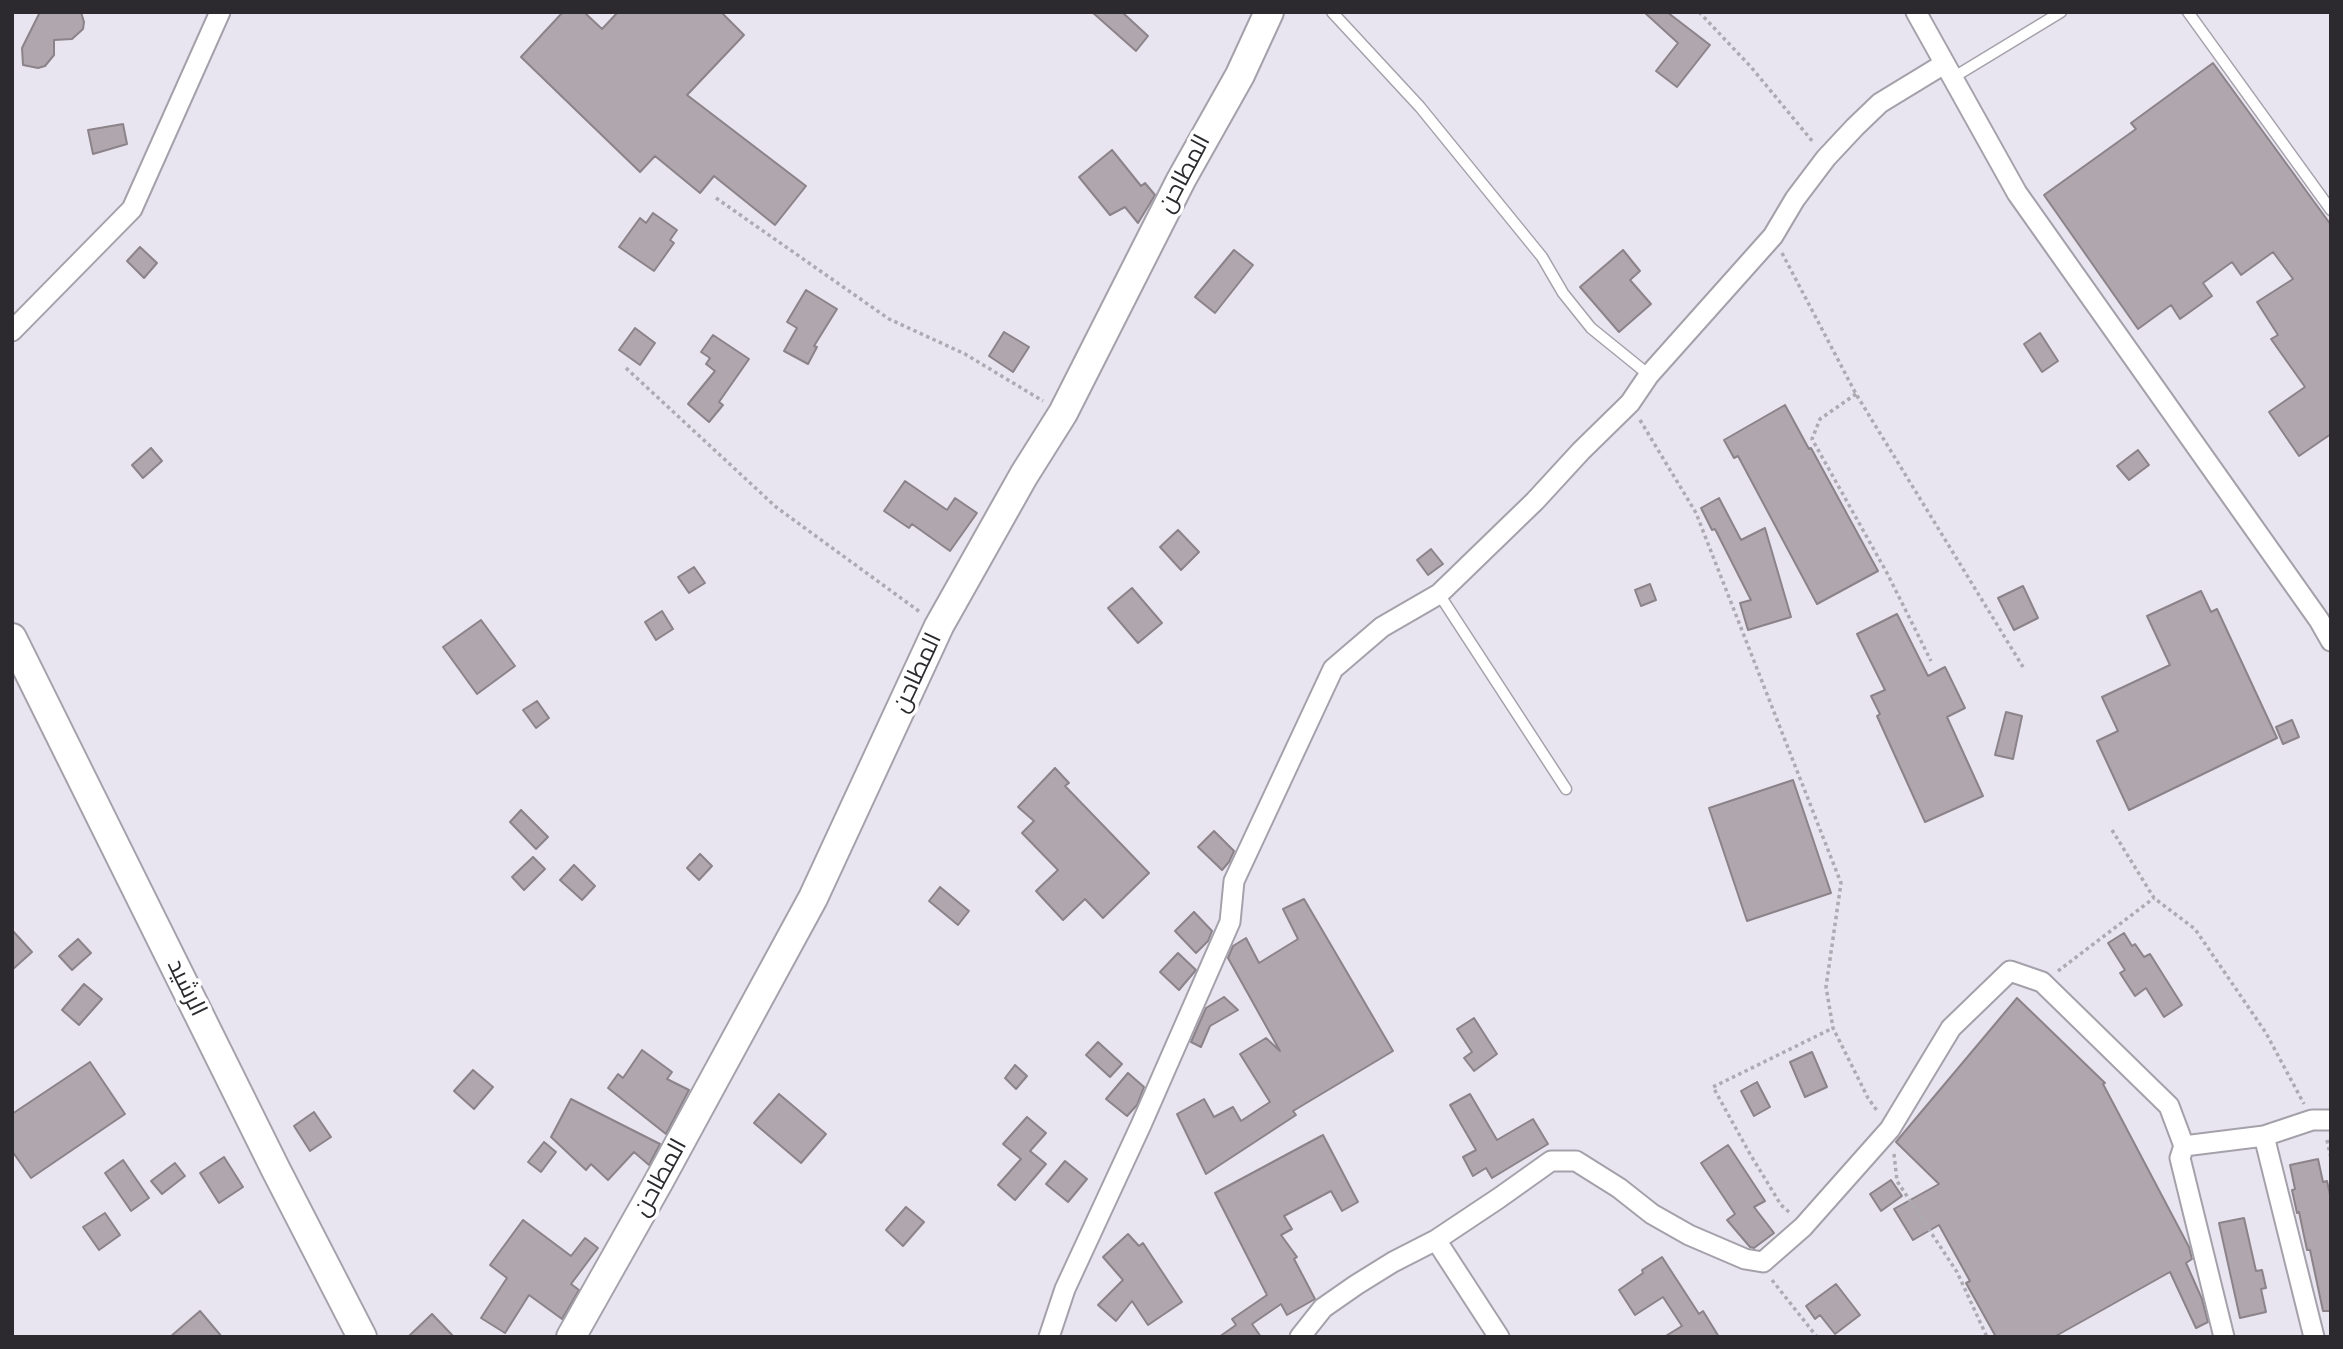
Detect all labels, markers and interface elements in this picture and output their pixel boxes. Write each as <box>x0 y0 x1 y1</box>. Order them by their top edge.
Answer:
street label: المطاحن <box>1152 130 1218 218</box>
street label: المطاحن <box>887 629 949 717</box>
street label: الرشيد <box>160 955 212 1021</box>
street label: المطاحن <box>628 1134 694 1222</box>

